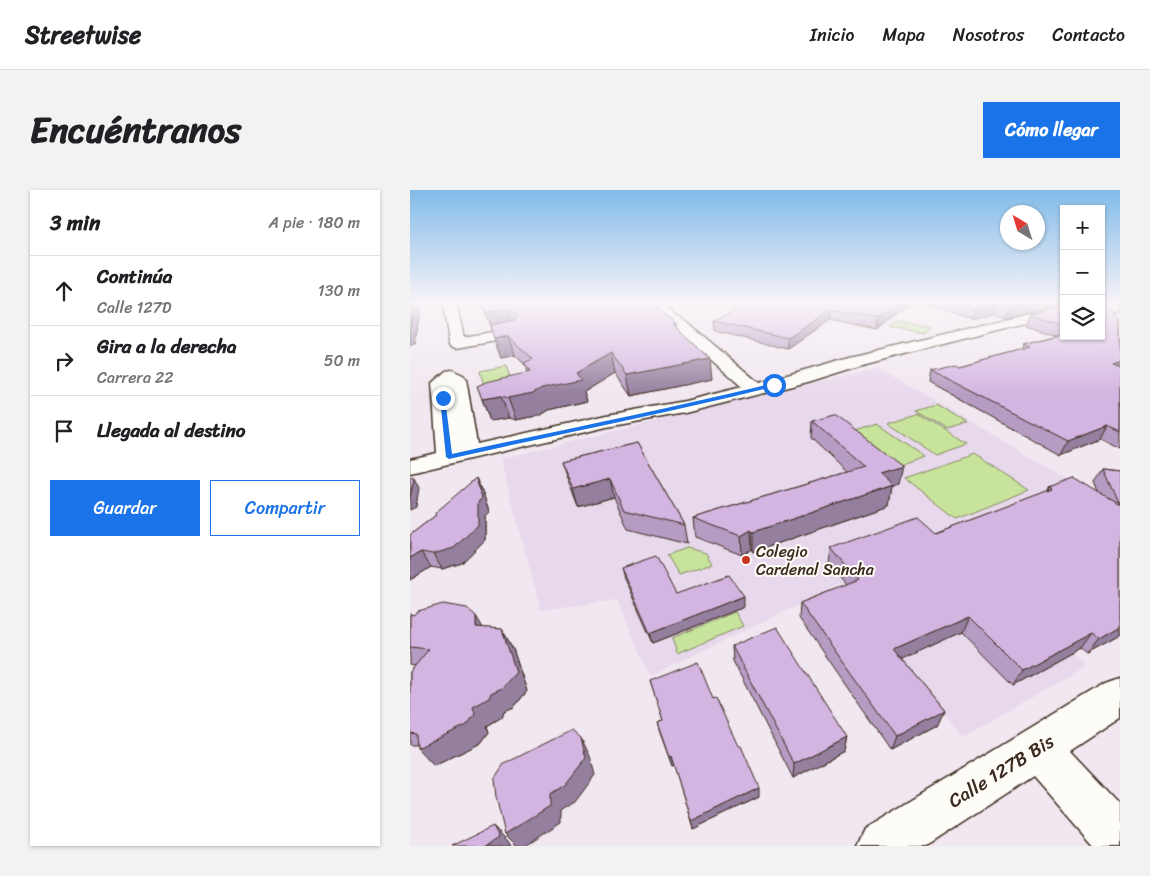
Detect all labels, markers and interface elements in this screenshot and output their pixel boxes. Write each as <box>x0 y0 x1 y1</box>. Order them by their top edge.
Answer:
text: Streetwise <box>25 14 141 56</box>
text: Inicio <box>810 19 855 51</box>
text: Mapa <box>883 19 925 51</box>
text: Nosotros <box>953 19 1024 51</box>
text: Contacto <box>1052 19 1125 51</box>
text: Encuéntranos <box>30 99 241 161</box>
button: Cómo llegar <box>983 102 1120 158</box>
text: 3 min <box>50 204 100 242</box>
north arrow <box>1000 205 1045 250</box>
map controls <box>1060 205 1105 340</box>
button: + <box>1060 205 1105 250</box>
text: A pie · 180 m <box>269 208 360 237</box>
button: − <box>1060 250 1105 295</box>
text: Continúa <box>97 260 172 293</box>
text: 130 m <box>318 276 360 305</box>
icon: ahead <box>50 277 78 305</box>
text: Calle 127D <box>97 293 171 322</box>
button: layers <box>1060 295 1105 340</box>
text: Gira a la derecha <box>97 330 236 363</box>
text: 50 m <box>324 346 360 375</box>
icon: right <box>50 347 78 375</box>
text: Carrera 22 <box>97 363 174 392</box>
route start <box>763 374 786 397</box>
route end <box>432 387 455 410</box>
text: Llegada al destino <box>97 414 246 447</box>
icon: arrive <box>50 417 78 445</box>
button: Guardar <box>50 480 200 536</box>
button: Compartir <box>210 480 360 536</box>
place label: Colegio Cardenal Sancha <box>756 537 875 584</box>
marker: Colegio Cardenal Sancha <box>740 554 752 566</box>
street label: Calle 127B Bis <box>941 725 1061 817</box>

